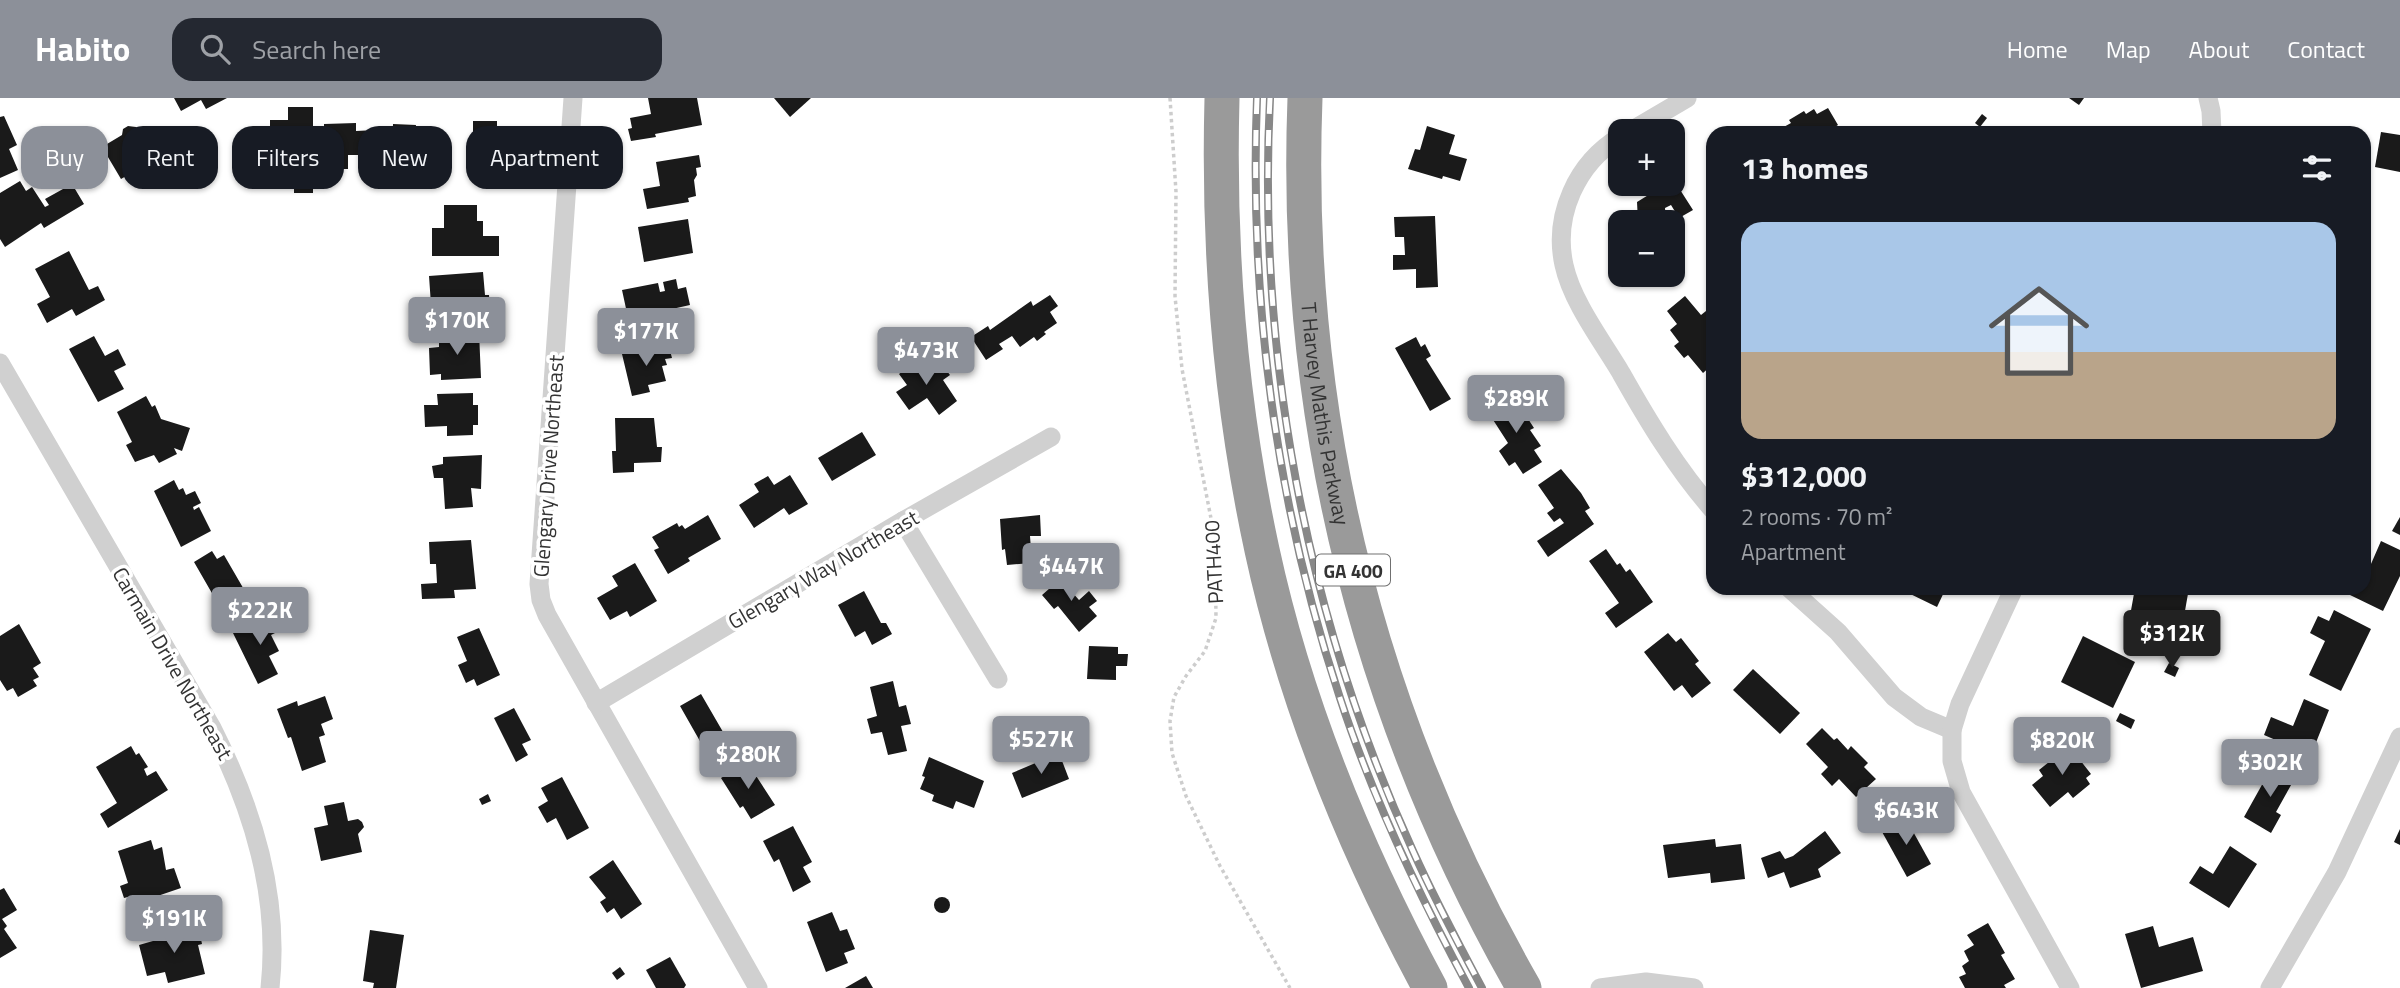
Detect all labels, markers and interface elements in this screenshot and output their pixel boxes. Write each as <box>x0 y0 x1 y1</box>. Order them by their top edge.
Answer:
search box <box>172 18 662 81</box>
text: Habito <box>35 24 130 74</box>
icon: search <box>196 30 234 68</box>
text: Search here <box>252 30 381 69</box>
text: Home <box>2007 31 2068 67</box>
text: Map <box>2106 31 2151 67</box>
text: About <box>2189 31 2249 67</box>
text: Contact <box>2287 31 2365 67</box>
map controls <box>1608 119 1685 287</box>
button: + <box>1608 119 1685 196</box>
chip: Buy <box>21 126 108 189</box>
chip: Rent <box>122 126 218 189</box>
chip: Filters <box>232 126 344 189</box>
chip: New <box>358 126 452 189</box>
chip: Apartment <box>466 126 623 189</box>
text: 13 homes <box>1741 145 1868 191</box>
icon: filters <box>2298 149 2336 187</box>
button: − <box>1608 210 1685 287</box>
icon: home <box>1976 268 2102 394</box>
pin: $170K <box>408 298 506 357</box>
street label: T Harvey Mathis Parkway <box>1293 301 1358 528</box>
text: $170K <box>424 302 490 337</box>
pin: $177K <box>597 308 695 368</box>
text: $177K <box>613 313 679 348</box>
pin: $473K <box>877 328 975 387</box>
text: $473K <box>893 332 959 367</box>
street label: Glengary Drive Northeast <box>524 353 572 578</box>
pin: $289K <box>1467 376 1565 435</box>
text: $289K <box>1483 380 1549 415</box>
text: $312,000 <box>1741 453 1867 499</box>
text: 2 rooms · 70 m² <box>1741 499 1892 534</box>
street label: Glengary Way Northeast <box>722 501 925 637</box>
street label: PATH400 <box>1195 519 1231 605</box>
text: Apartment <box>1741 534 1846 569</box>
pin: $447K <box>1022 544 1120 603</box>
text: $447K <box>1038 548 1104 583</box>
road number: GA 400 <box>1316 555 1390 586</box>
street label: Carmain Drive Northeast <box>105 561 242 766</box>
pin: $222K <box>211 588 309 647</box>
text: $222K <box>227 592 293 627</box>
pin: $312K <box>2123 610 2221 670</box>
text: $312K <box>2139 615 2205 650</box>
pin: $527K <box>992 716 1090 776</box>
pin: $820K <box>2013 718 2111 777</box>
text: $527K <box>1008 721 1074 756</box>
text: $820K <box>2029 722 2095 757</box>
pin: $280K <box>699 732 797 791</box>
text: $280K <box>715 736 781 771</box>
pin: $302K <box>2221 740 2319 799</box>
text: $302K <box>2237 744 2303 779</box>
pin: $643K <box>1857 788 1955 847</box>
text: $643K <box>1873 792 1939 827</box>
pin: $191K <box>125 896 223 955</box>
text: $191K <box>141 900 207 935</box>

